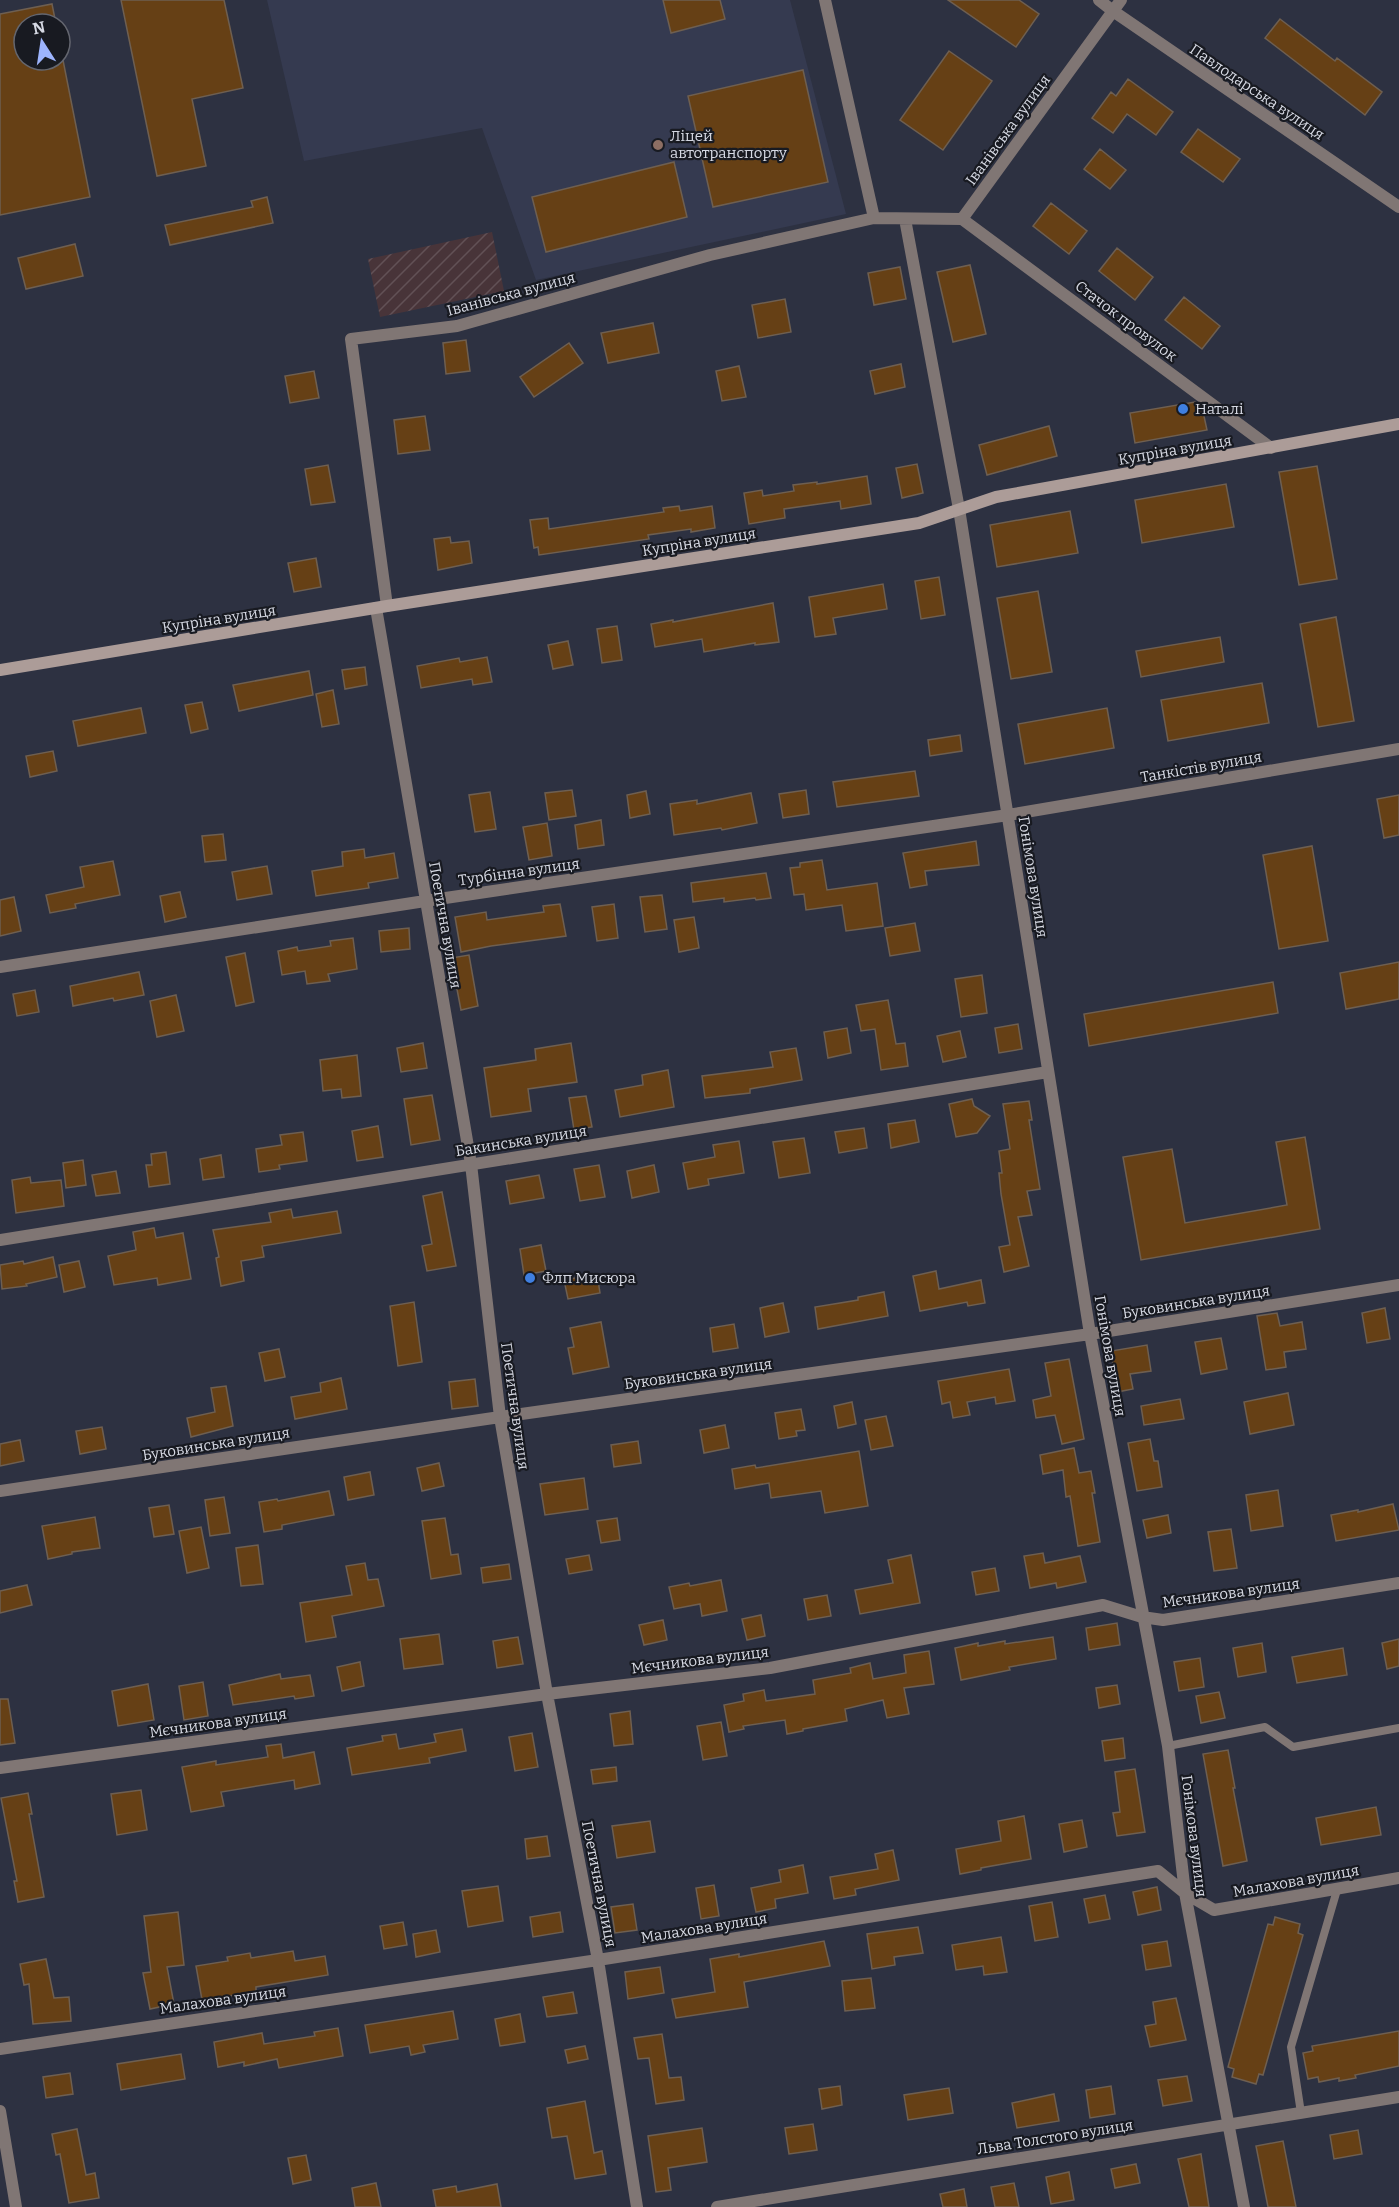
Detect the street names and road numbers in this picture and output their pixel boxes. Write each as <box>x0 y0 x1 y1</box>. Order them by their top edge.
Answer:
street label: Павлодарська вулиця <box>1186 40 1328 144</box>
street label: Іванівська вулиця <box>962 71 1054 189</box>
street label: Іванівська вулиця <box>445 268 577 320</box>
street label: Стачок провулок <box>1072 277 1181 365</box>
street label: Купріна вулиця <box>1117 431 1233 469</box>
street label: Купріна вулиця <box>641 524 757 560</box>
street label: Купріна вулиця <box>161 601 277 637</box>
street label: Танкістів вулиця <box>1139 747 1263 787</box>
street label: Гонімова вулиця <box>1015 815 1051 939</box>
street label: Турбінна вулиця <box>457 855 581 889</box>
street label: Поетична вулиця <box>425 860 465 990</box>
street label: Бакинська вулиця <box>454 1122 588 1160</box>
street label: Буковинська вулиця <box>1121 1281 1271 1323</box>
street label: Гонімова вулиця <box>1091 1294 1129 1418</box>
street label: Поетична вулиця <box>497 1341 533 1471</box>
street label: Буковинська вулиця <box>623 1355 773 1393</box>
street label: Буковинська вулиця <box>141 1423 291 1465</box>
street label: Мєчникова вулиця <box>1161 1574 1301 1612</box>
street label: Мєчникова вулиця <box>630 1643 770 1677</box>
street label: Мєчникова вулиця <box>148 1704 288 1742</box>
street label: Гонімова вулиця <box>1178 1774 1210 1898</box>
street label: Поетична вулиця <box>578 1819 620 1949</box>
street label: Малахова вулиця <box>1232 1861 1360 1901</box>
street label: Малахова вулиця <box>640 1909 768 1947</box>
street label: Малахова вулиця <box>159 1982 287 2018</box>
street label: Льва Толстого вулиця <box>976 2116 1134 2158</box>

